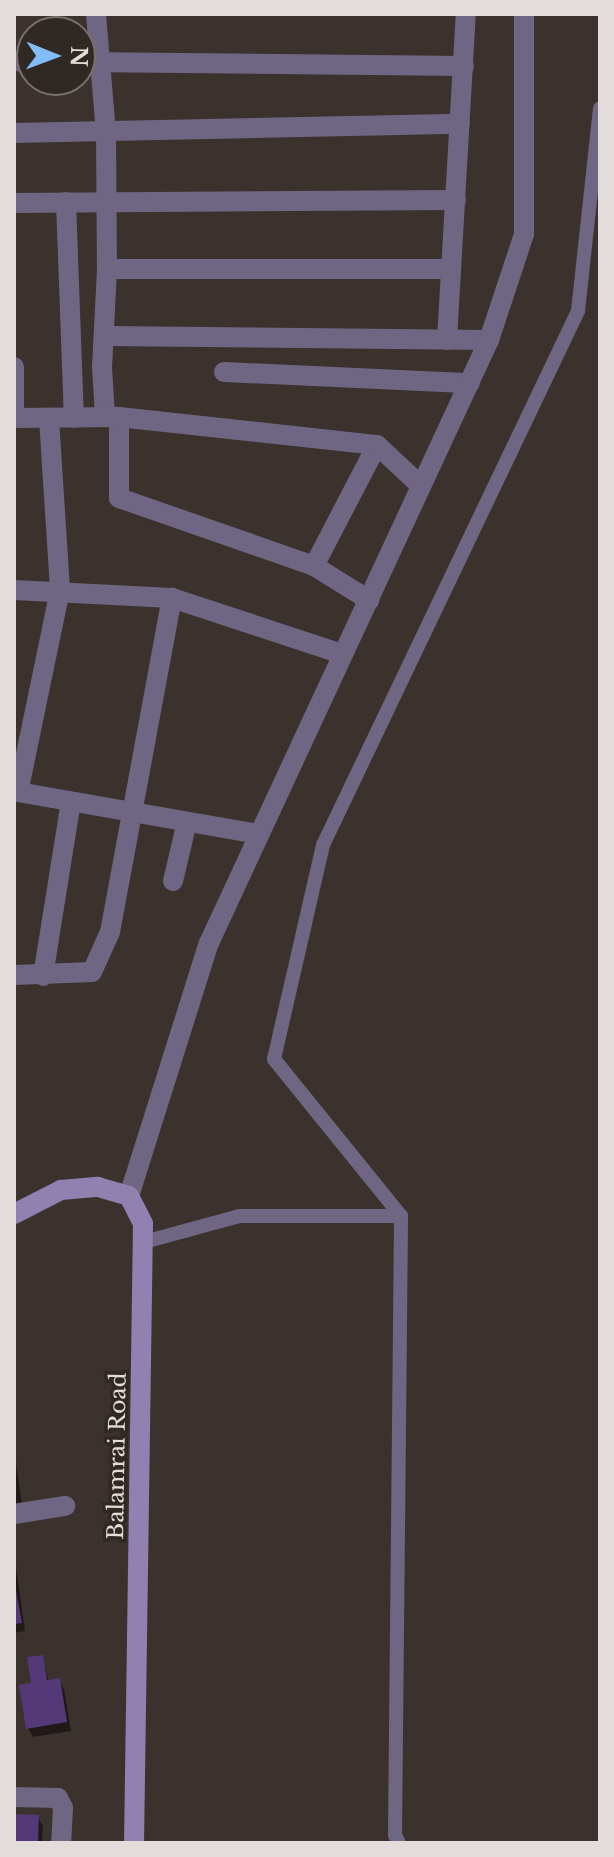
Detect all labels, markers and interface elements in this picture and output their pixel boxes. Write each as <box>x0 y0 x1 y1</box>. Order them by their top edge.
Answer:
north arrow <box>16 16 96 96</box>
text: N <box>65 46 92 67</box>
street label: Balamrai Road <box>102 1372 132 1540</box>

